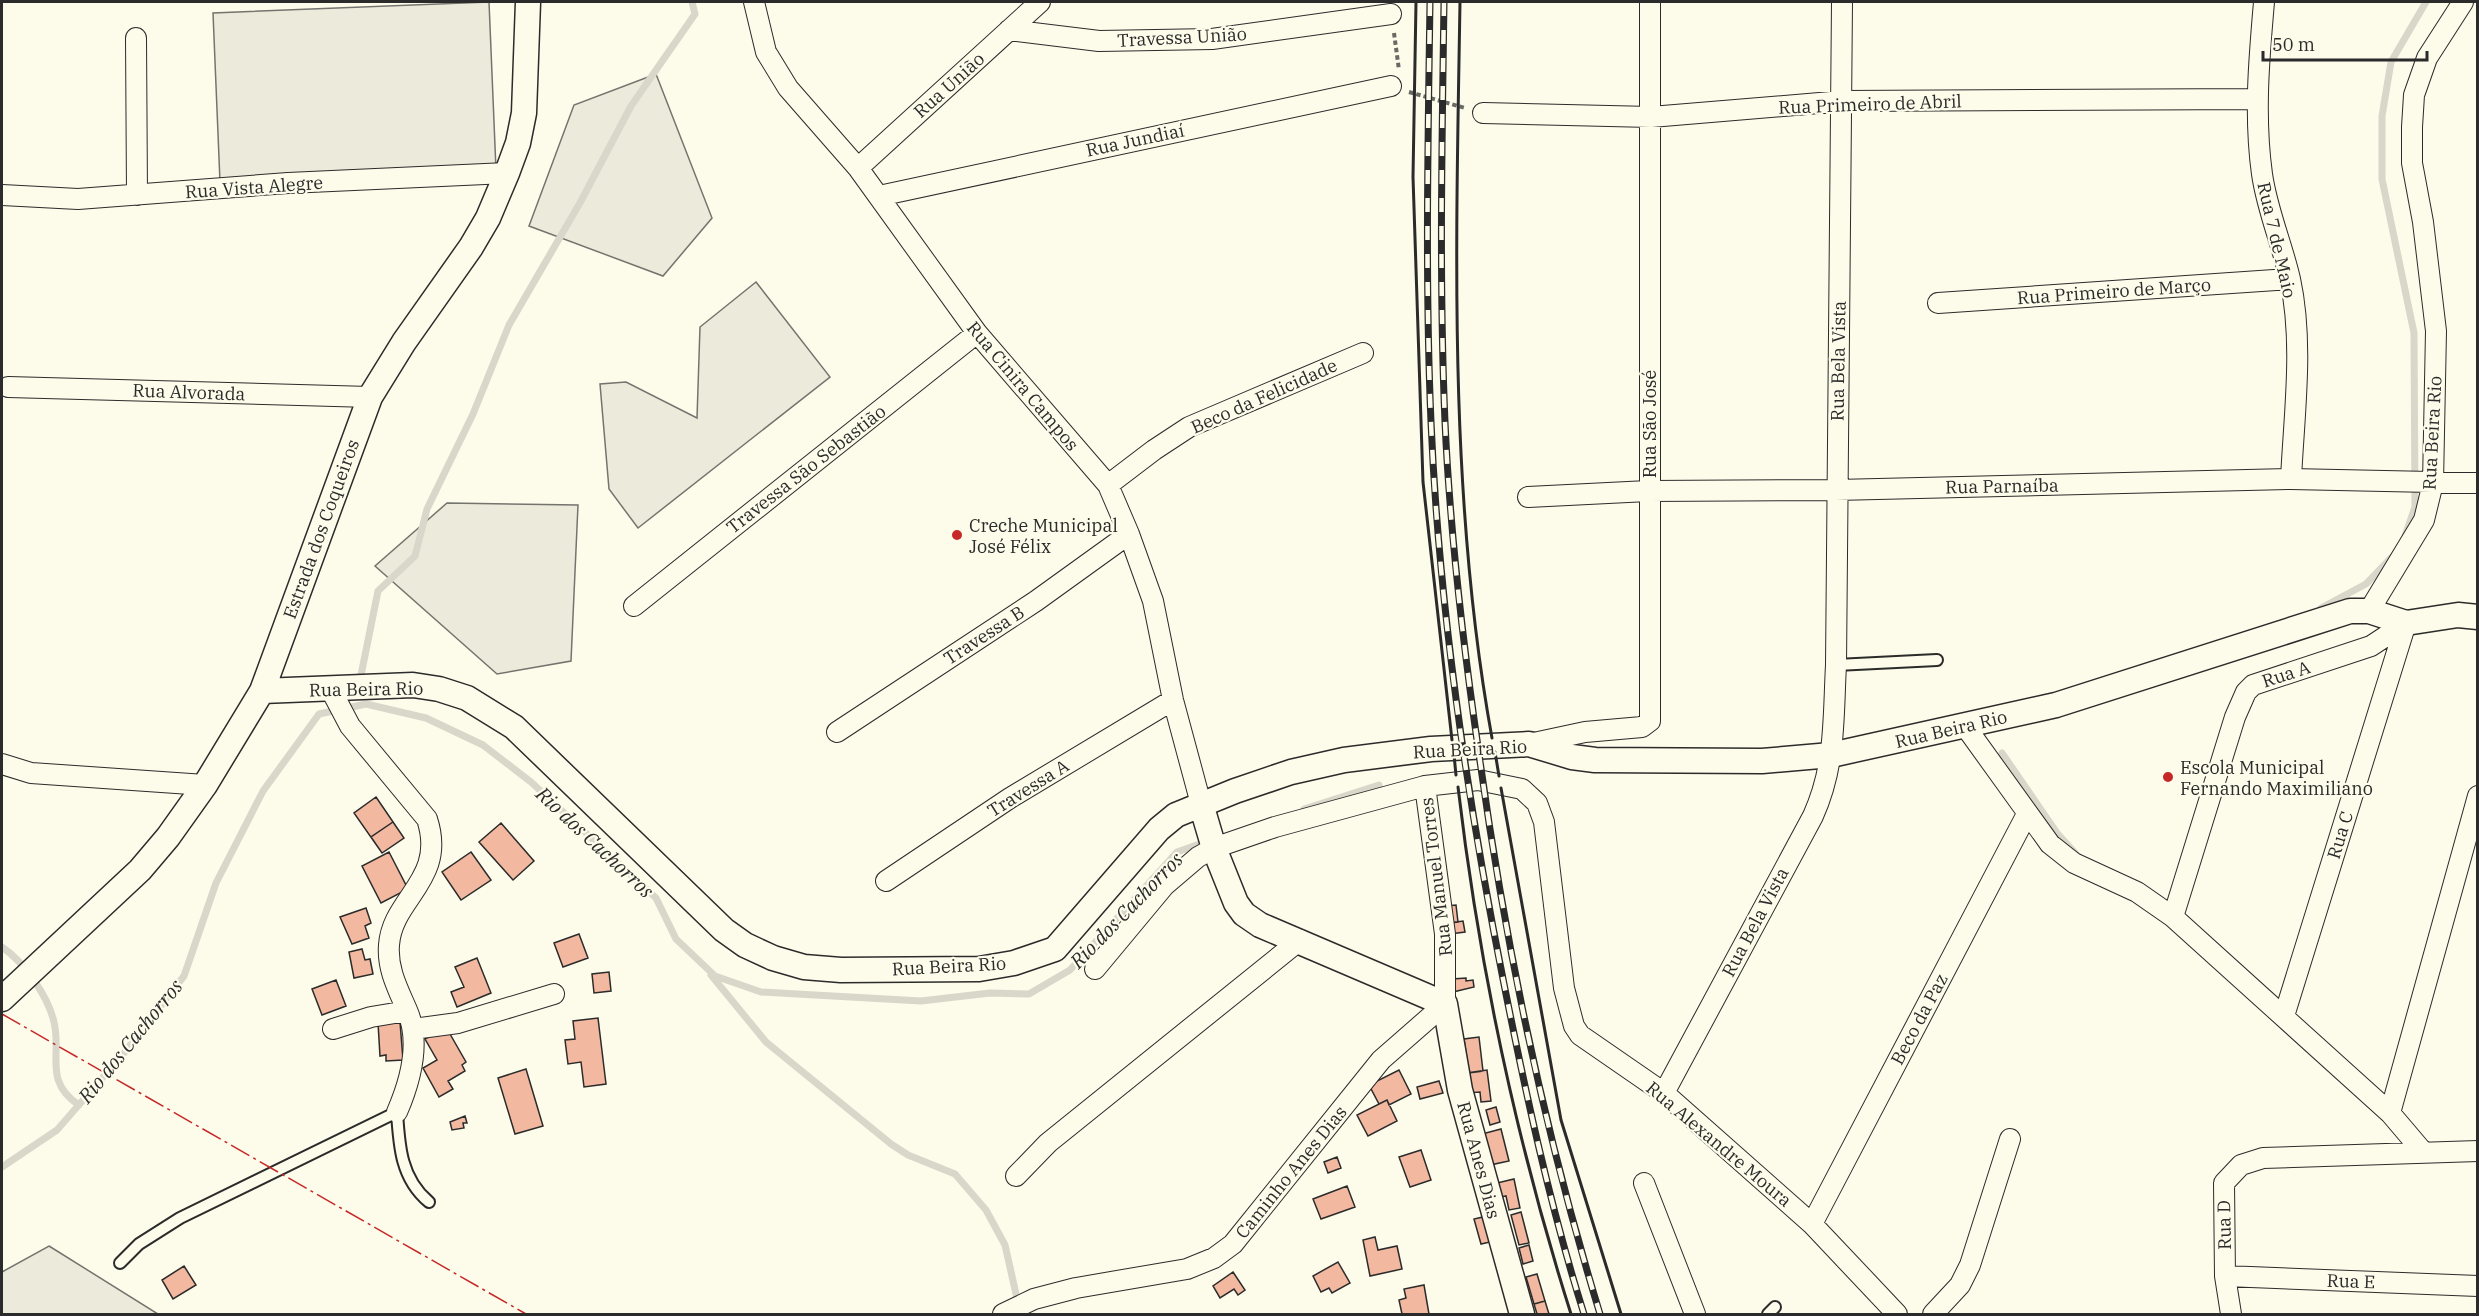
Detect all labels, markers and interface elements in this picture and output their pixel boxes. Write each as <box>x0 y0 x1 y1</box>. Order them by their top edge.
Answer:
street label: Travessa União <box>1117 22 1247 52</box>
scale bar <box>2263 24 2426 62</box>
text: 50 m <box>2272 33 2315 56</box>
street label: Rua União <box>909 47 989 123</box>
street label: Rua Primeiro de Abril <box>1778 89 1962 119</box>
street label: Rua Jundiaí <box>1084 118 1187 162</box>
street label: Rua Vista Alegre <box>184 171 324 203</box>
street label: Rua 7 de Maio <box>2252 180 2302 300</box>
street label: Rua Primeiro de Março <box>2016 273 2212 309</box>
street label: Rua Bela Vista <box>1825 300 1851 421</box>
street label: Rua Cinira Campos <box>962 316 1084 456</box>
street label: Beco da Felicidade <box>1187 353 1341 439</box>
street label: Rua São José <box>1638 370 1661 478</box>
street label: Rua Beira Rio <box>2418 375 2446 491</box>
street label: Rua Alvorada <box>132 379 246 405</box>
street label: Travessa São Sebastião <box>722 400 890 538</box>
street label: Estrada dos Coqueiros <box>278 436 364 622</box>
street label: Rua Parnaíba <box>1945 474 2059 498</box>
place label: Creche Municipal José Félix <box>969 514 1118 558</box>
marker: Creche Municipal José Félix <box>950 528 964 542</box>
street label: Travessa B <box>939 600 1029 670</box>
street label: Rua A <box>2259 655 2314 693</box>
street label: Rua Beira Rio <box>309 677 423 701</box>
street label: Rua Beira Rio <box>1893 705 2009 753</box>
street label: Rua Beira Rio <box>1412 735 1528 763</box>
street label: Travessa A <box>983 754 1074 822</box>
place label: Escola Municipal Fernando Maximiliano <box>2180 756 2373 800</box>
marker: Escola Municipal Fernando Maximiliano <box>2161 770 2175 784</box>
water label: Rio dos Cachorros <box>530 780 660 904</box>
street label: Rua Manuel Torres <box>1415 796 1457 958</box>
street label: Rua C <box>2322 808 2358 862</box>
water label: Rio dos Cachorros <box>1063 846 1189 975</box>
street label: Rua Bela Vista <box>1717 863 1793 981</box>
street label: Rua Beira Rio <box>891 952 1007 980</box>
street label: Beco da Paz <box>1885 969 1953 1069</box>
water label: Rio dos Cachorros <box>71 973 189 1109</box>
street label: Rua Alexandre Moura <box>1641 1076 1797 1212</box>
street label: Rua Anes Dias <box>1452 1099 1506 1221</box>
street label: Caminho Anes Dias <box>1230 1101 1352 1243</box>
street label: Rua D <box>2212 1200 2236 1250</box>
street label: Rua E <box>2326 1269 2376 1293</box>

